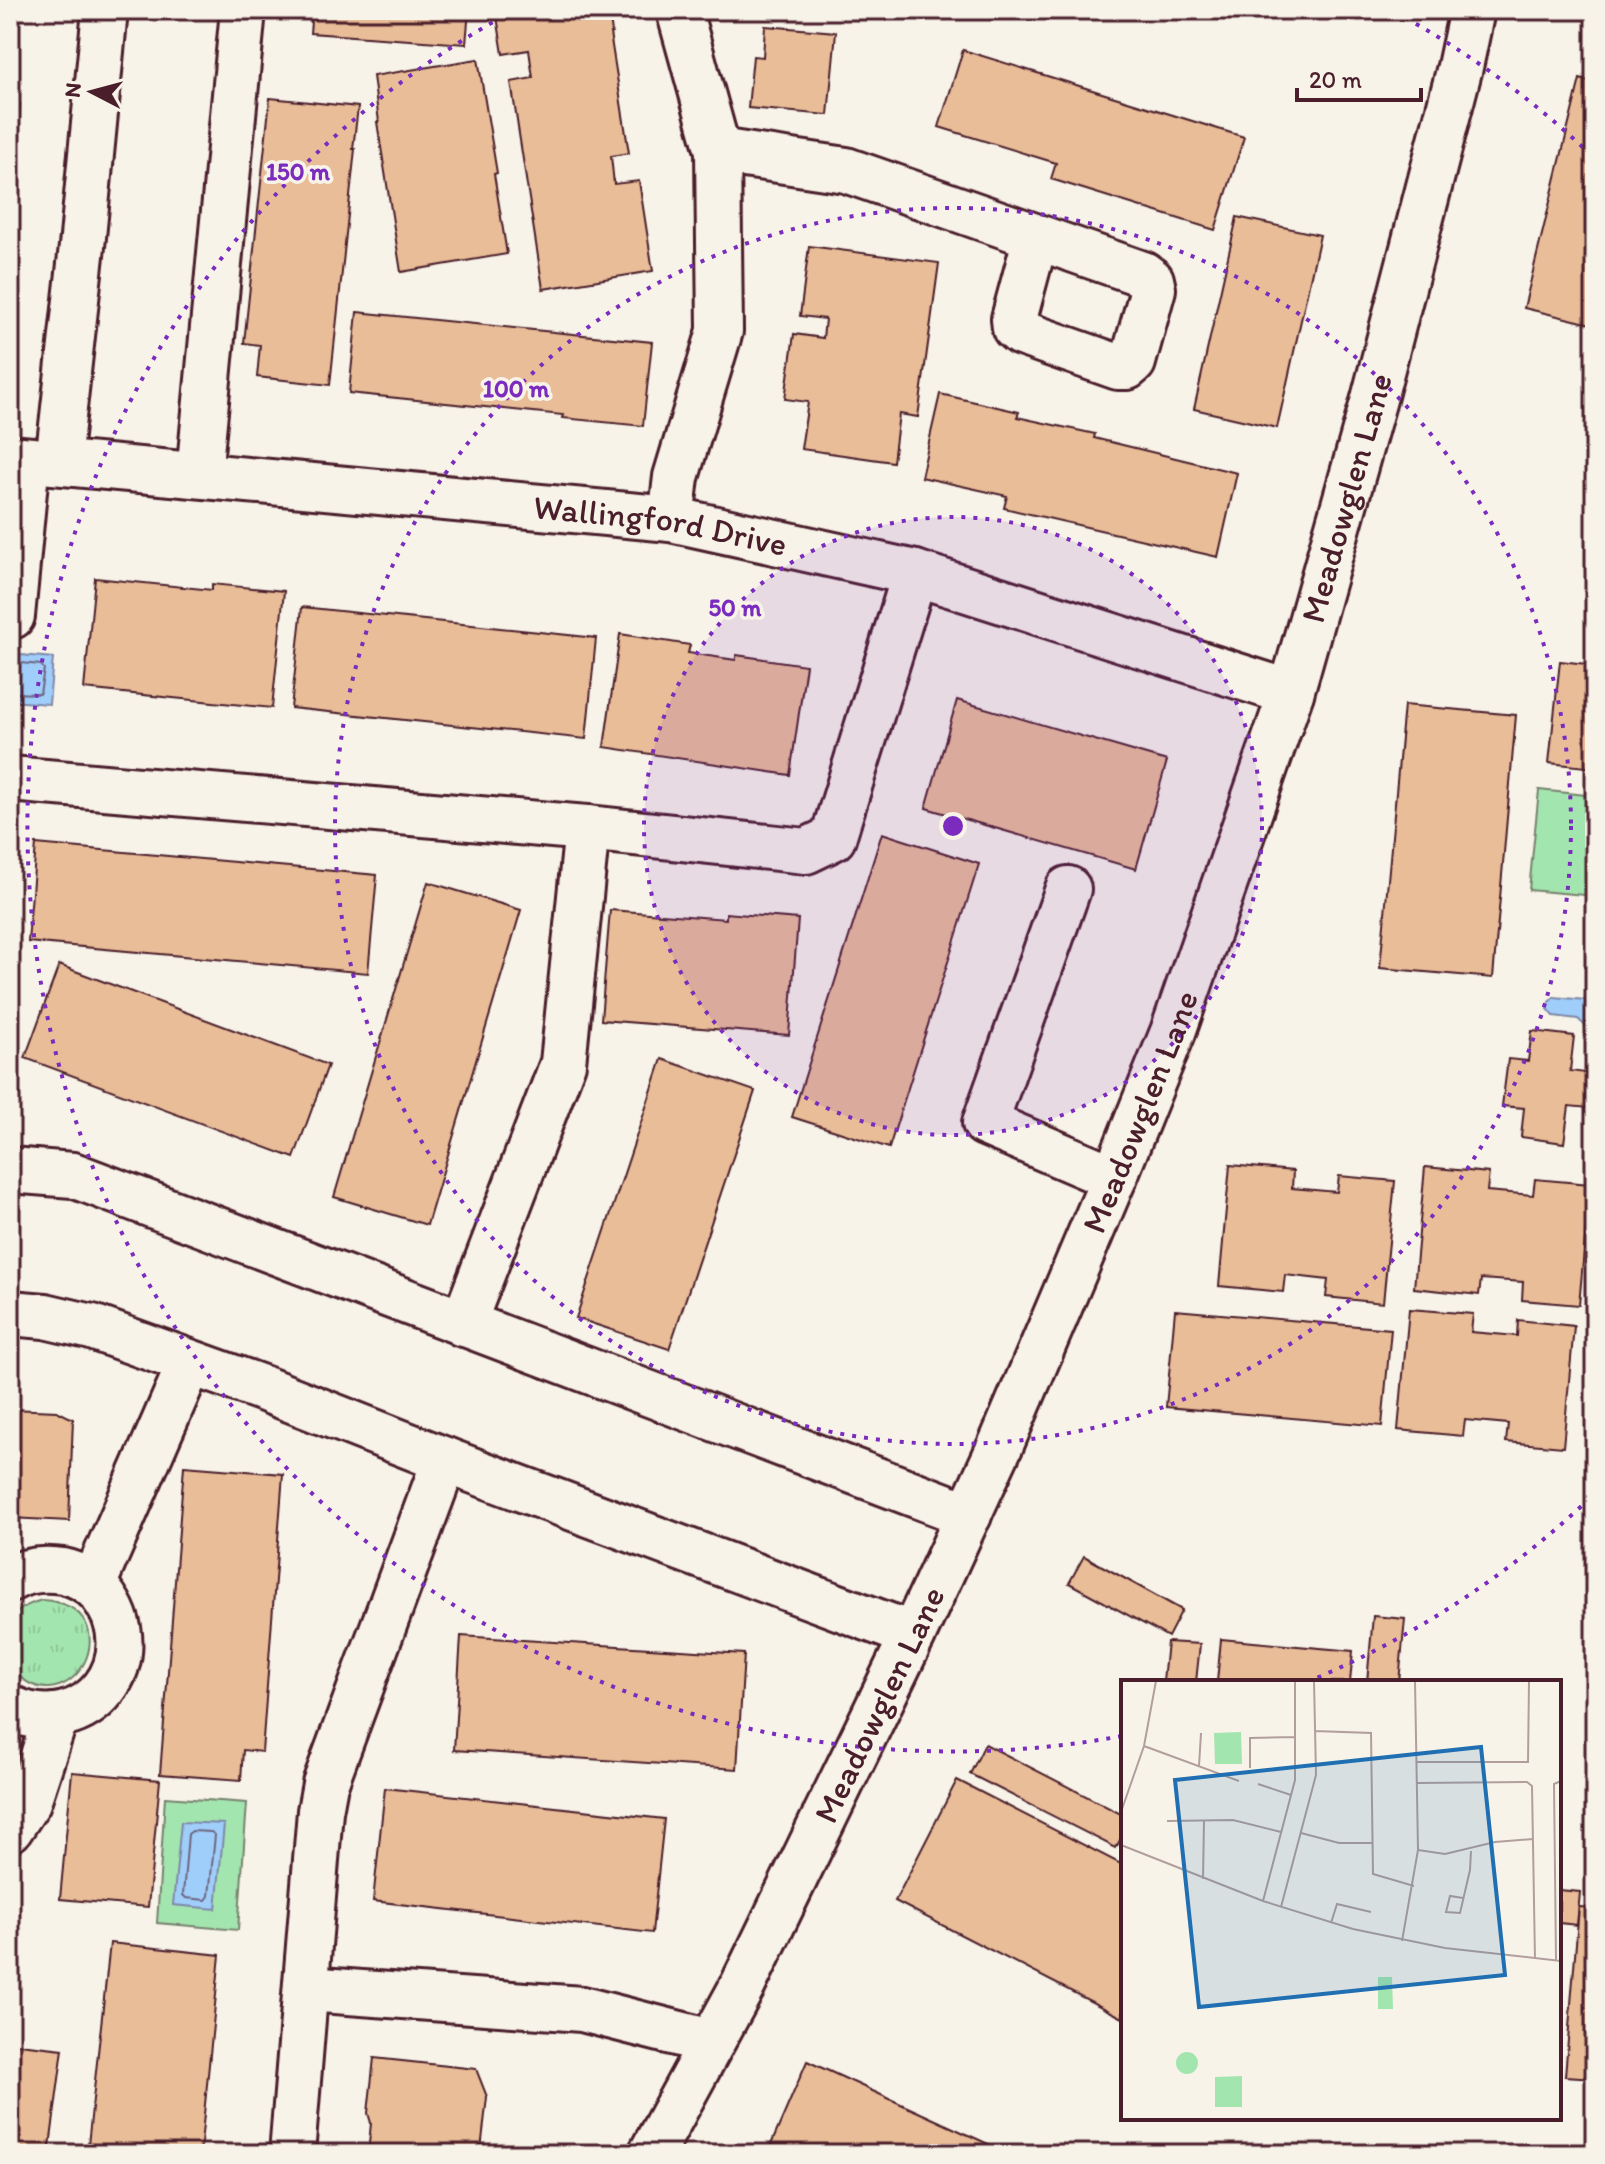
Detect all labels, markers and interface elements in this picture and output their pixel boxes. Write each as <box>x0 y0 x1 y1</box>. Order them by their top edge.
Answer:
north arrow <box>52 52 132 132</box>
scale bar <box>1297 52 1421 102</box>
text: 20 m <box>1309 65 1362 94</box>
text: N <box>58 81 87 99</box>
text: 150 m <box>266 157 331 186</box>
street label: Meadowglen Lane <box>1292 369 1401 628</box>
text: 100 m <box>483 374 550 403</box>
street label: Wallingford Drive <box>532 486 791 565</box>
text: 50 m <box>709 593 762 622</box>
centre of rings <box>939 812 967 840</box>
street label: Meadowglen Lane <box>1073 985 1207 1239</box>
street label: Meadowglen Lane <box>805 1580 954 1830</box>
inset map <box>1121 1680 1561 2120</box>

